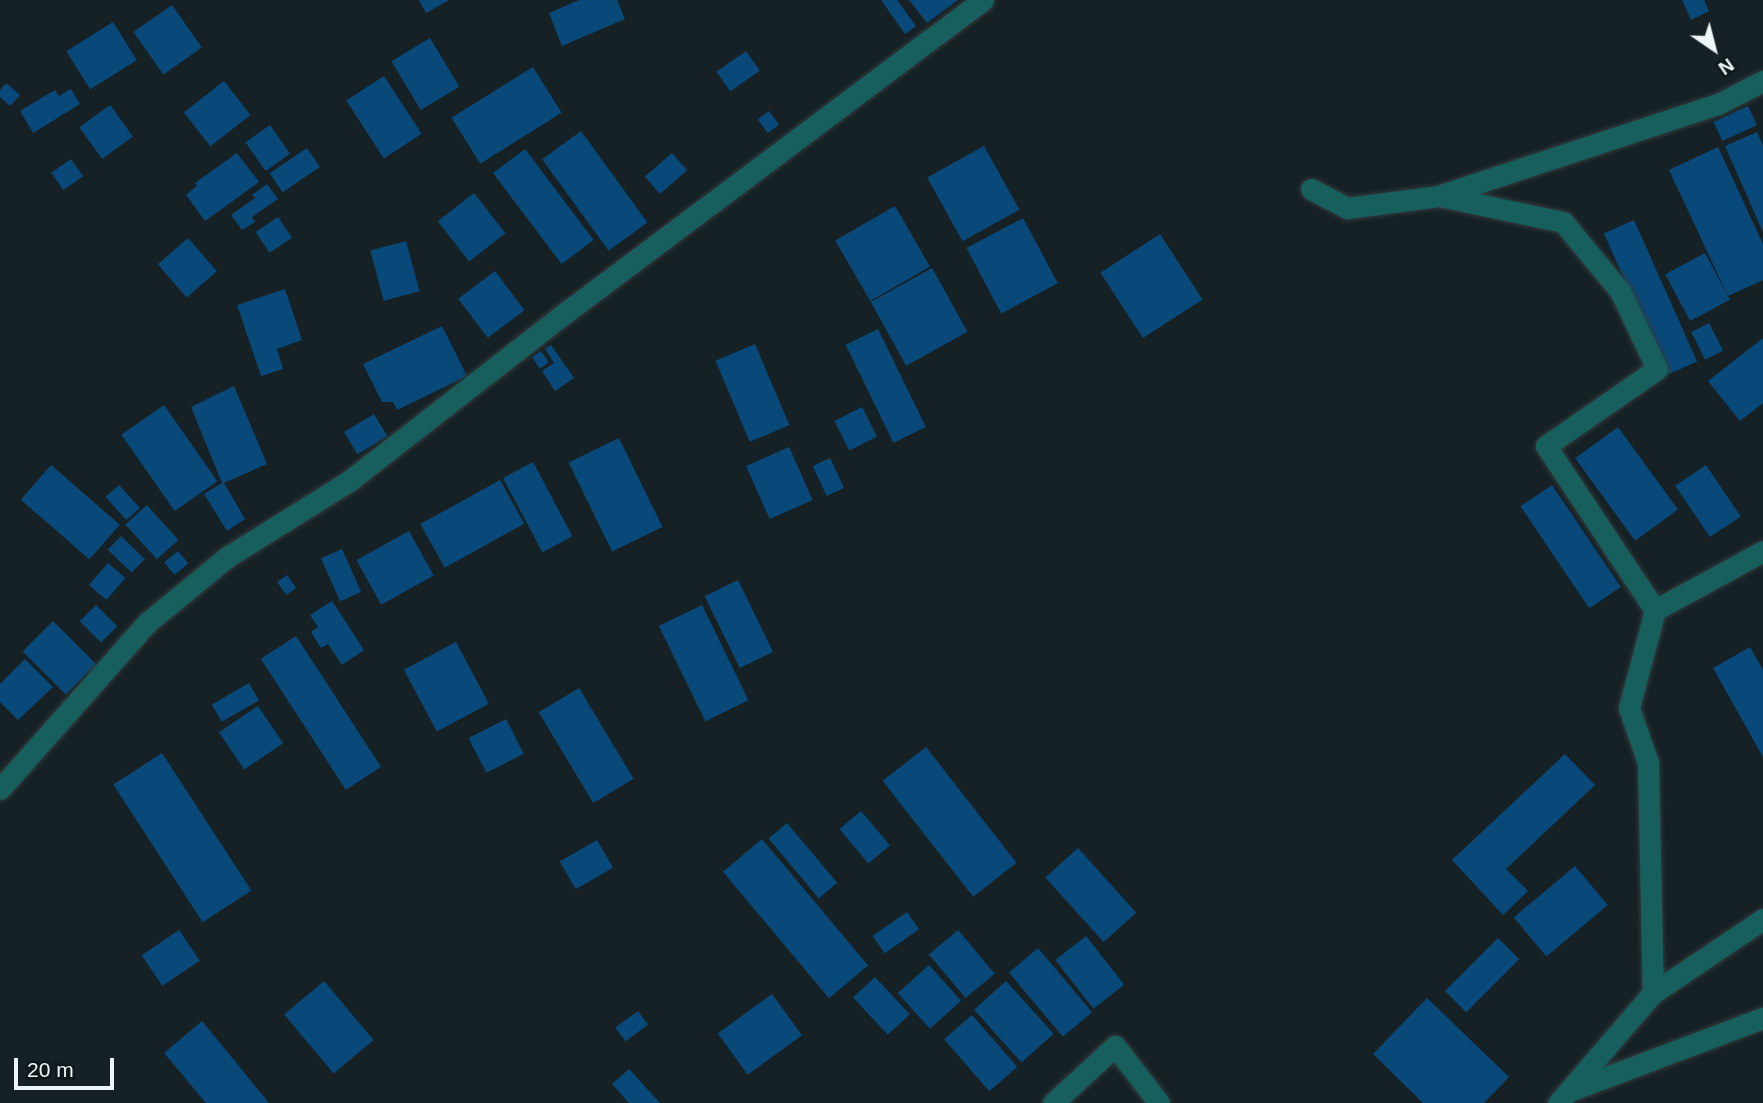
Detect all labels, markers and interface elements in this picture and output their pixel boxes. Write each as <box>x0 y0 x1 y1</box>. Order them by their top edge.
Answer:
north arrow <box>1679 14 1749 84</box>
text: N <box>1715 54 1738 79</box>
scale bar <box>18 1044 117 1088</box>
text: 20 m <box>27 1058 74 1081</box>

